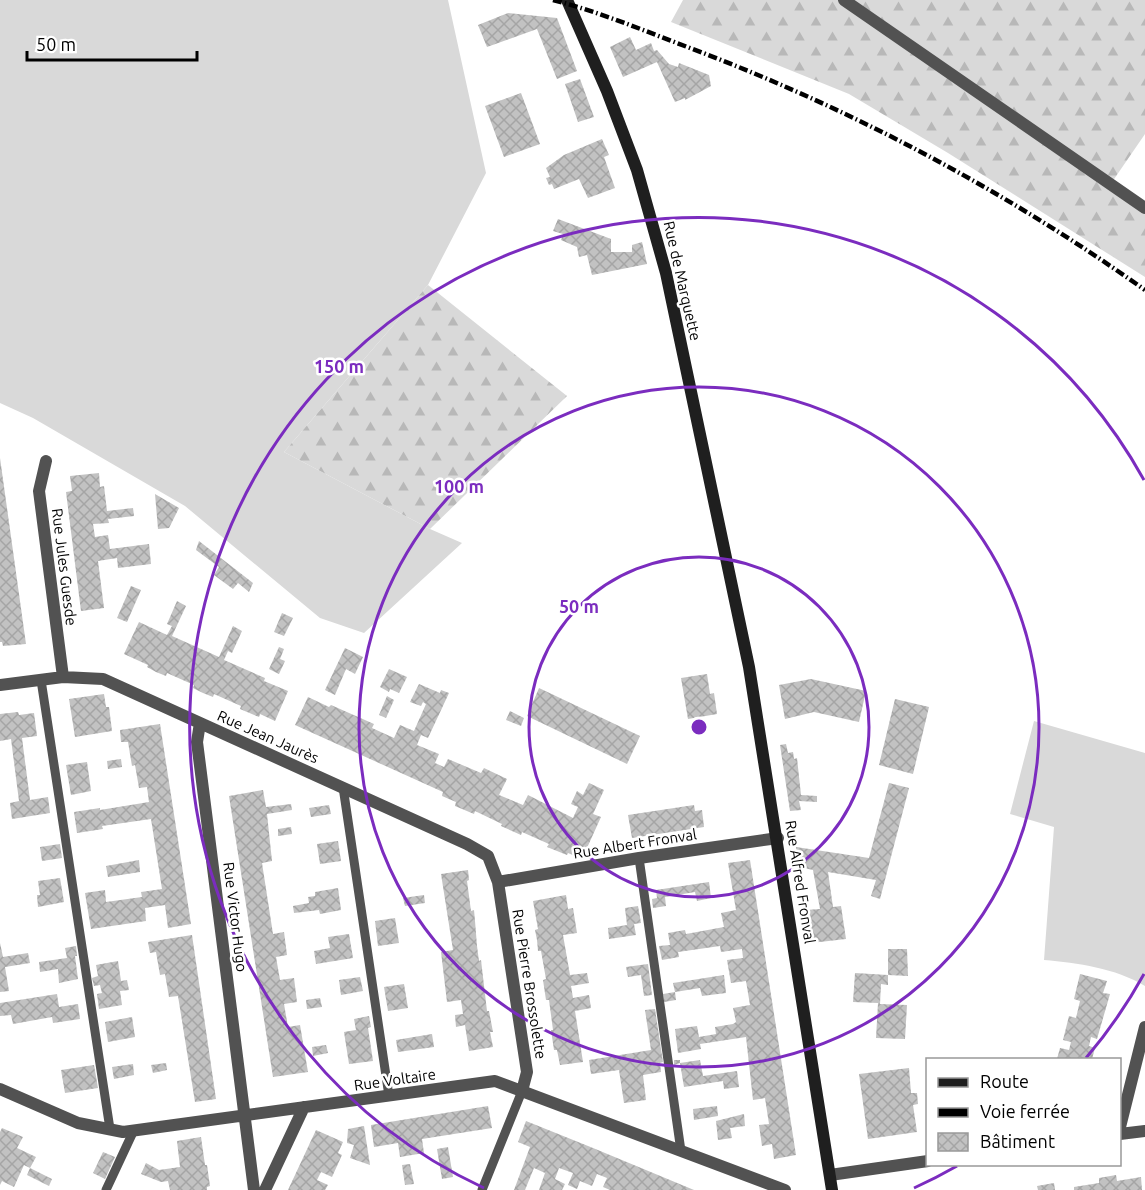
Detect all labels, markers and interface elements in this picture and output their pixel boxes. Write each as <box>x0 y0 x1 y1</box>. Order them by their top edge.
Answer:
scale bar <box>27 24 196 62</box>
text: 50 m <box>36 34 76 54</box>
street label: Rue de Marquette <box>660 219 705 342</box>
text: 150 m <box>314 356 364 376</box>
text: 100 m <box>434 476 484 496</box>
street label: Rue Jules Guesde <box>49 507 80 627</box>
text: 50 m <box>559 596 599 616</box>
street label: Rue Jean Jaurès <box>215 707 322 767</box>
centre of rings <box>689 717 709 737</box>
street label: Rue Alfred Fronval <box>782 819 819 945</box>
street label: Rue Albert Fronval <box>572 825 698 862</box>
street label: Rue Victor Hugo <box>220 861 251 973</box>
street label: Rue Pierre Brossolette <box>509 908 550 1060</box>
legend <box>926 1058 1121 1166</box>
street label: Rue Voltaire <box>353 1065 437 1094</box>
text: Route <box>980 1071 1029 1091</box>
text: Voie ferrée <box>980 1101 1070 1121</box>
text: Bâtiment <box>980 1131 1055 1151</box>

